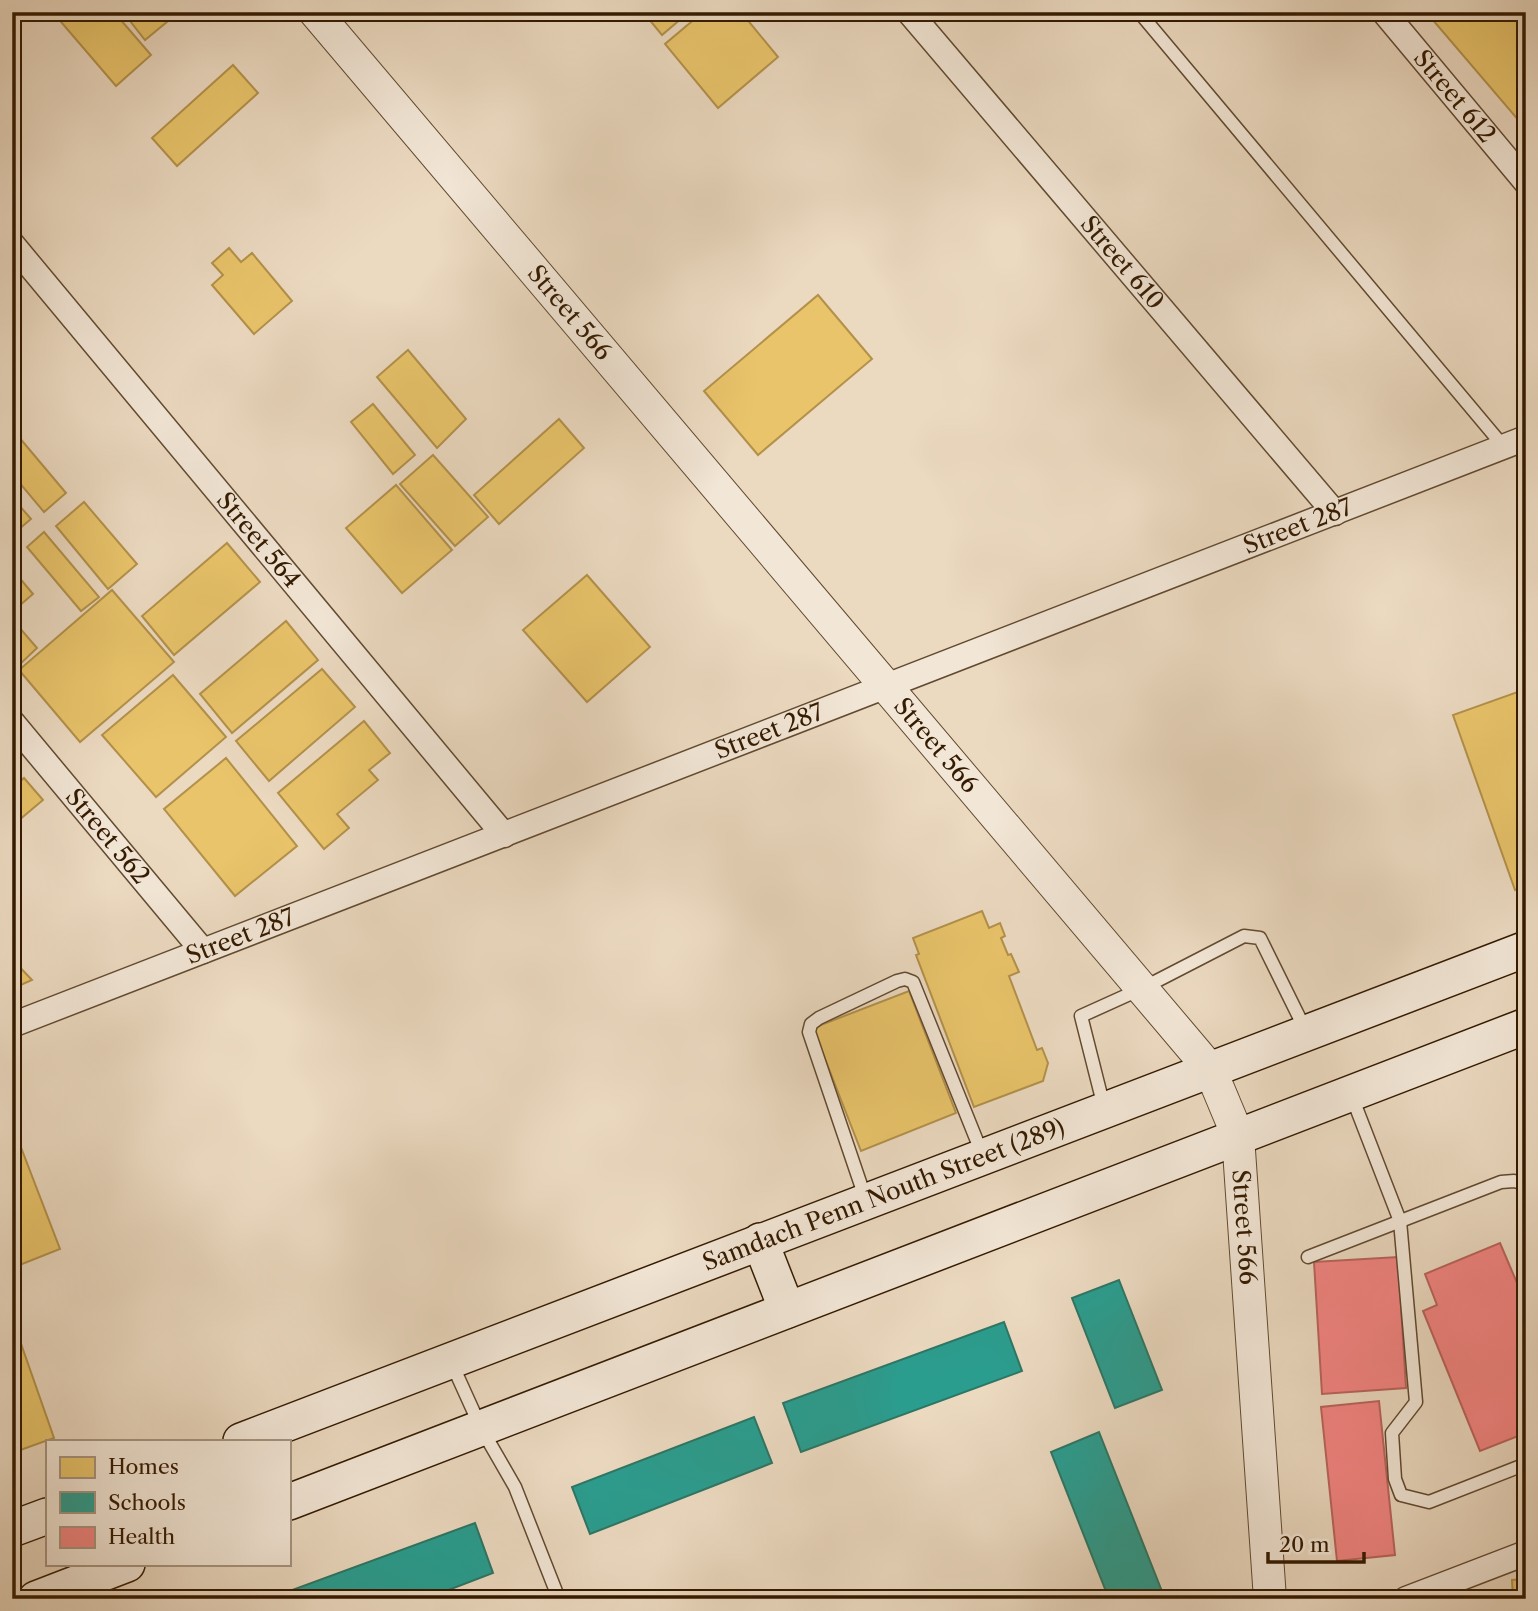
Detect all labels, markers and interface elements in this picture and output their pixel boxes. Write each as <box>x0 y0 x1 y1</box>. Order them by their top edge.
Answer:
street label: Street 612 <box>1408 44 1502 149</box>
street label: Street 610 <box>1075 210 1170 315</box>
street label: Street 566 <box>522 259 618 366</box>
street label: Street 564 <box>211 486 307 593</box>
street label: Street 287 <box>1239 492 1356 560</box>
street label: Street 566 <box>888 692 985 799</box>
street label: Street 287 <box>710 697 828 765</box>
street label: Street 562 <box>60 783 156 890</box>
street label: Street 287 <box>182 902 299 970</box>
street label: Samdach Penn Nouth Street (289) <box>698 1112 1068 1277</box>
street label: Street 566 <box>1226 1168 1263 1286</box>
legend <box>46 1440 290 1566</box>
text: Homes <box>108 1454 179 1479</box>
text: Schools <box>108 1490 186 1515</box>
scale bar <box>1268 1520 1365 1564</box>
text: Health <box>108 1524 175 1549</box>
text: 20 m <box>1279 1532 1330 1557</box>

